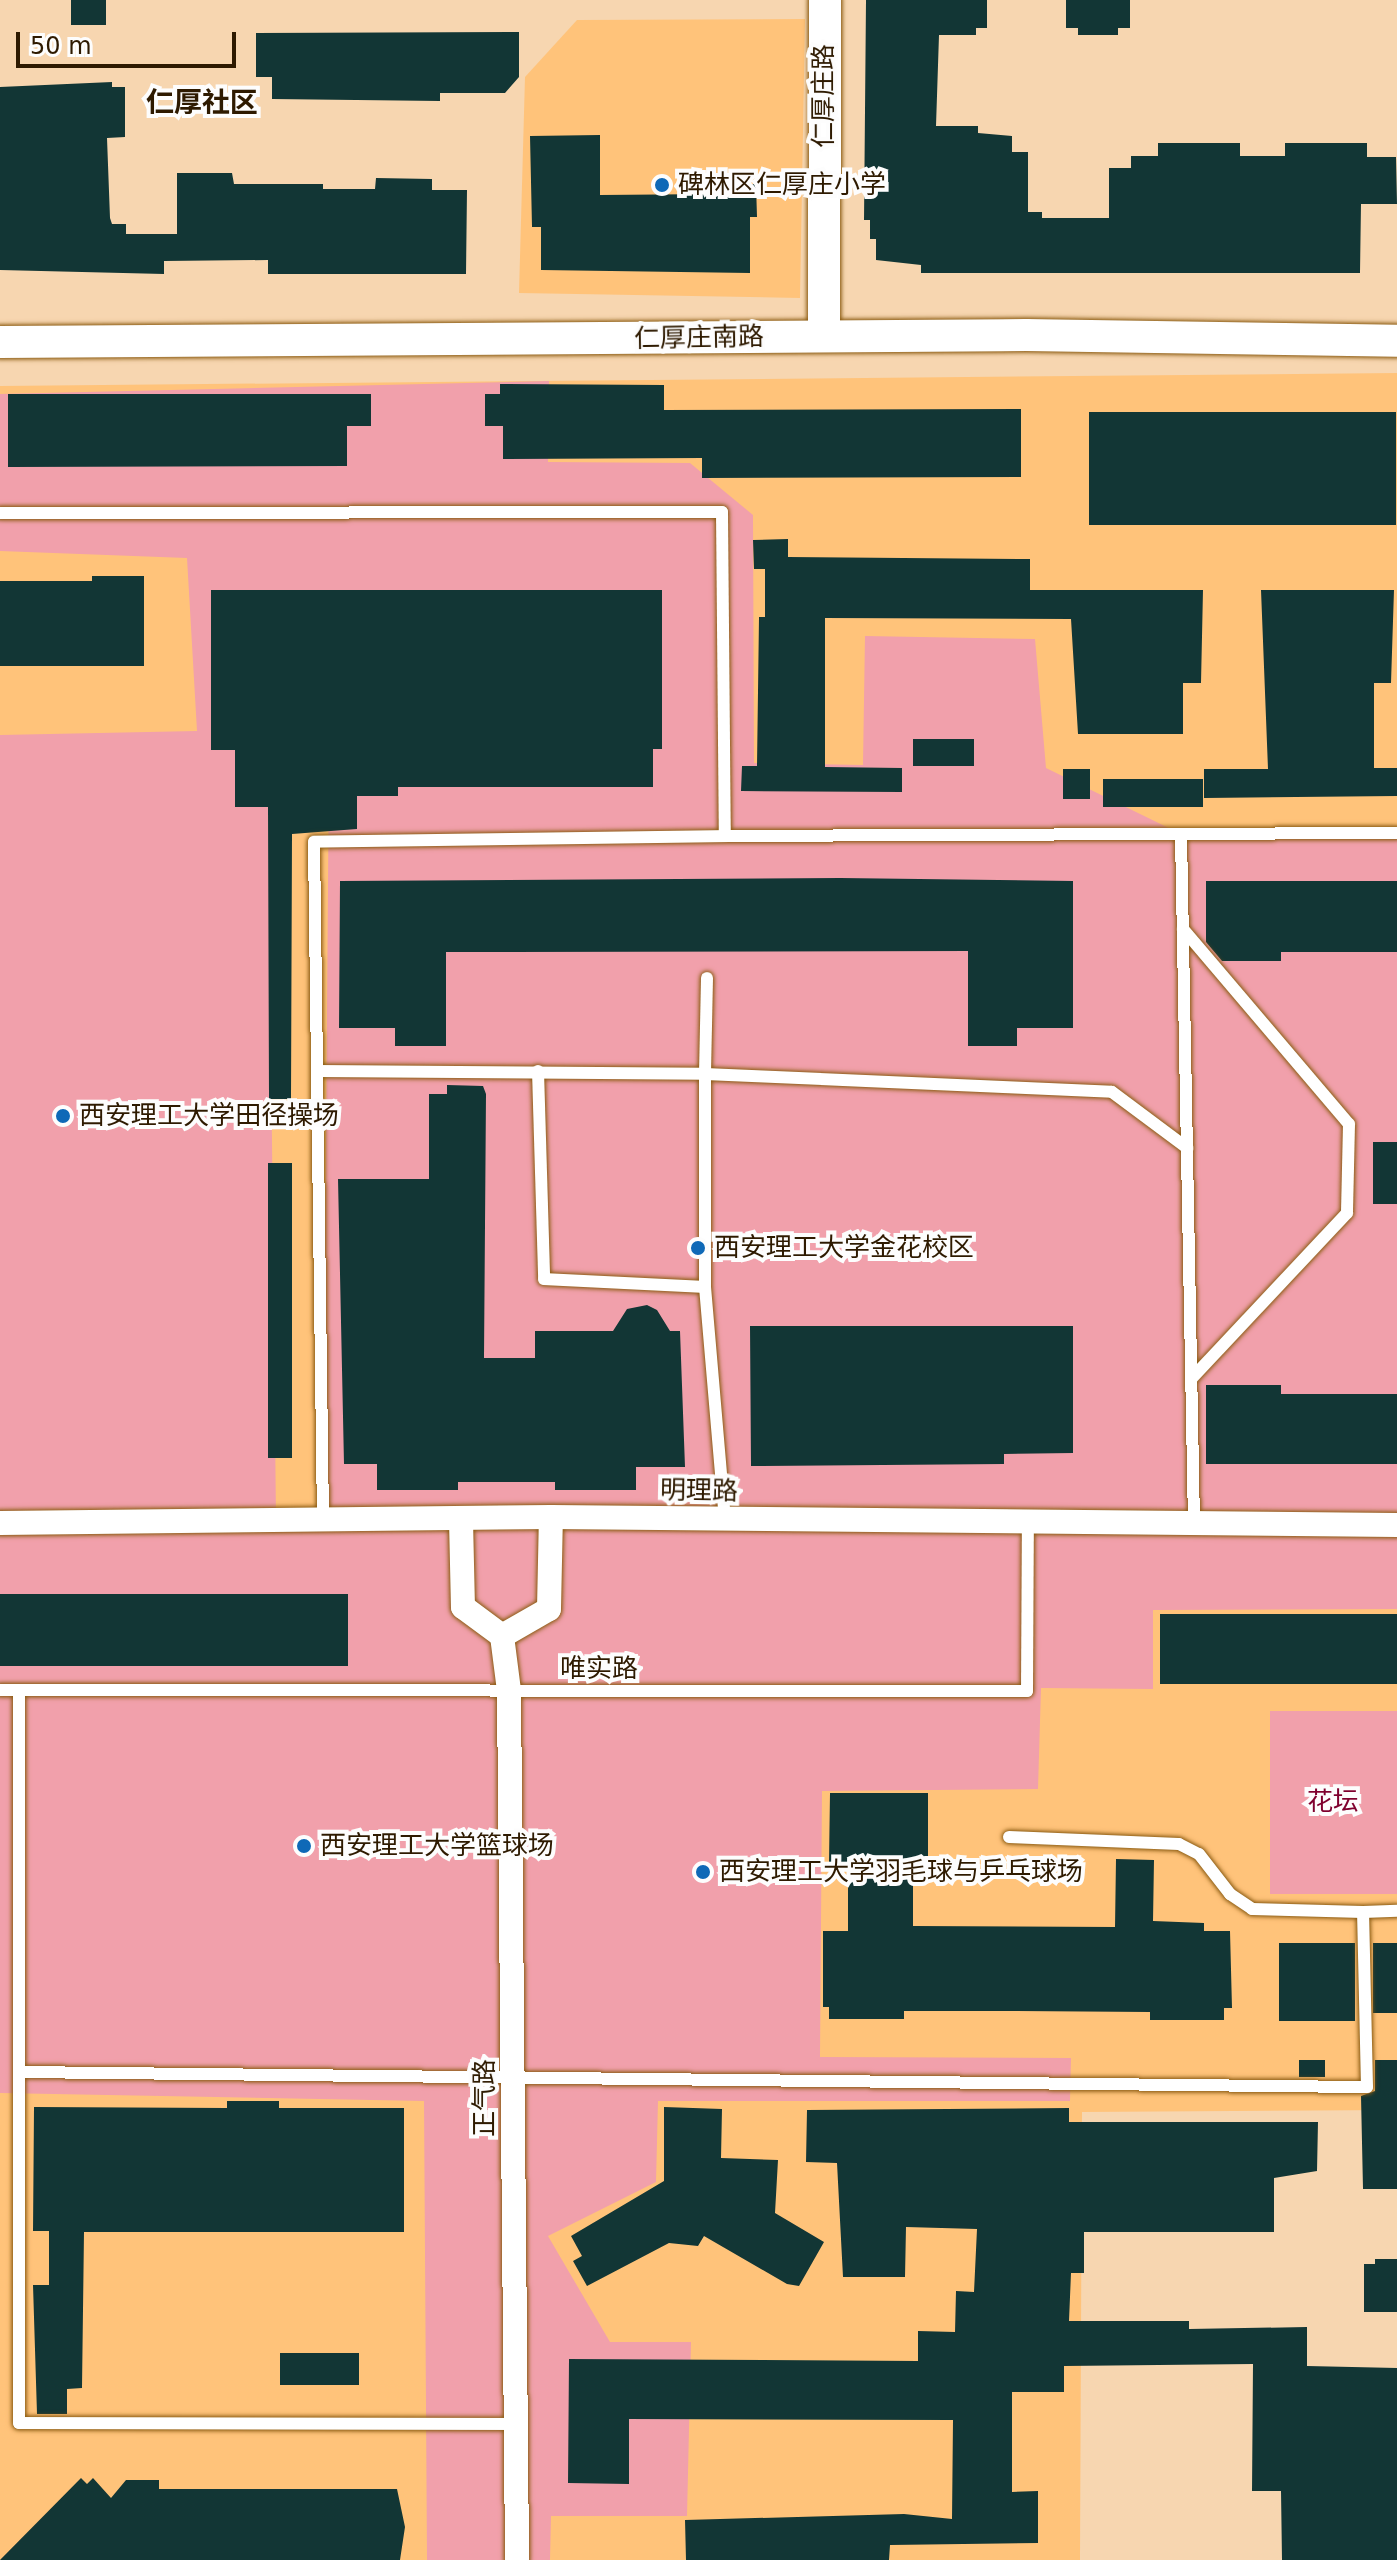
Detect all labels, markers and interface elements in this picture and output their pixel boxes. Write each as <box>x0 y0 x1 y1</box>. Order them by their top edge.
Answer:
scale bar <box>20 16 240 66</box>
text: 50 m <box>30 32 92 60</box>
street label: 仁厚庄路 <box>808 44 840 148</box>
district label: 仁厚社区 <box>146 86 258 120</box>
place label: 碑林区仁厚庄小学 <box>678 169 886 201</box>
marker: 碑林区仁厚庄小学 <box>653 176 671 194</box>
street label: 仁厚庄南路 <box>634 321 764 355</box>
place label: 西安理工大学田径操场 <box>79 1100 339 1132</box>
marker: 西安理工大学田径操场 <box>54 1107 72 1125</box>
place label: 西安理工大学金花校区 <box>714 1232 974 1264</box>
marker: 西安理工大学金花校区 <box>689 1239 707 1257</box>
street label: 明理路 <box>660 1475 738 1507</box>
street label: 唯实路 <box>560 1653 638 1685</box>
park label: 花坛 <box>1307 1786 1359 1818</box>
place label: 西安理工大学篮球场 <box>320 1830 554 1862</box>
marker: 西安理工大学篮球场 <box>295 1837 313 1855</box>
place label: 西安理工大学羽毛球与乒乓球场 <box>719 1856 1083 1888</box>
marker: 西安理工大学羽毛球与乒乓球场 <box>694 1863 712 1881</box>
street label: 正气路 <box>469 2059 501 2137</box>

